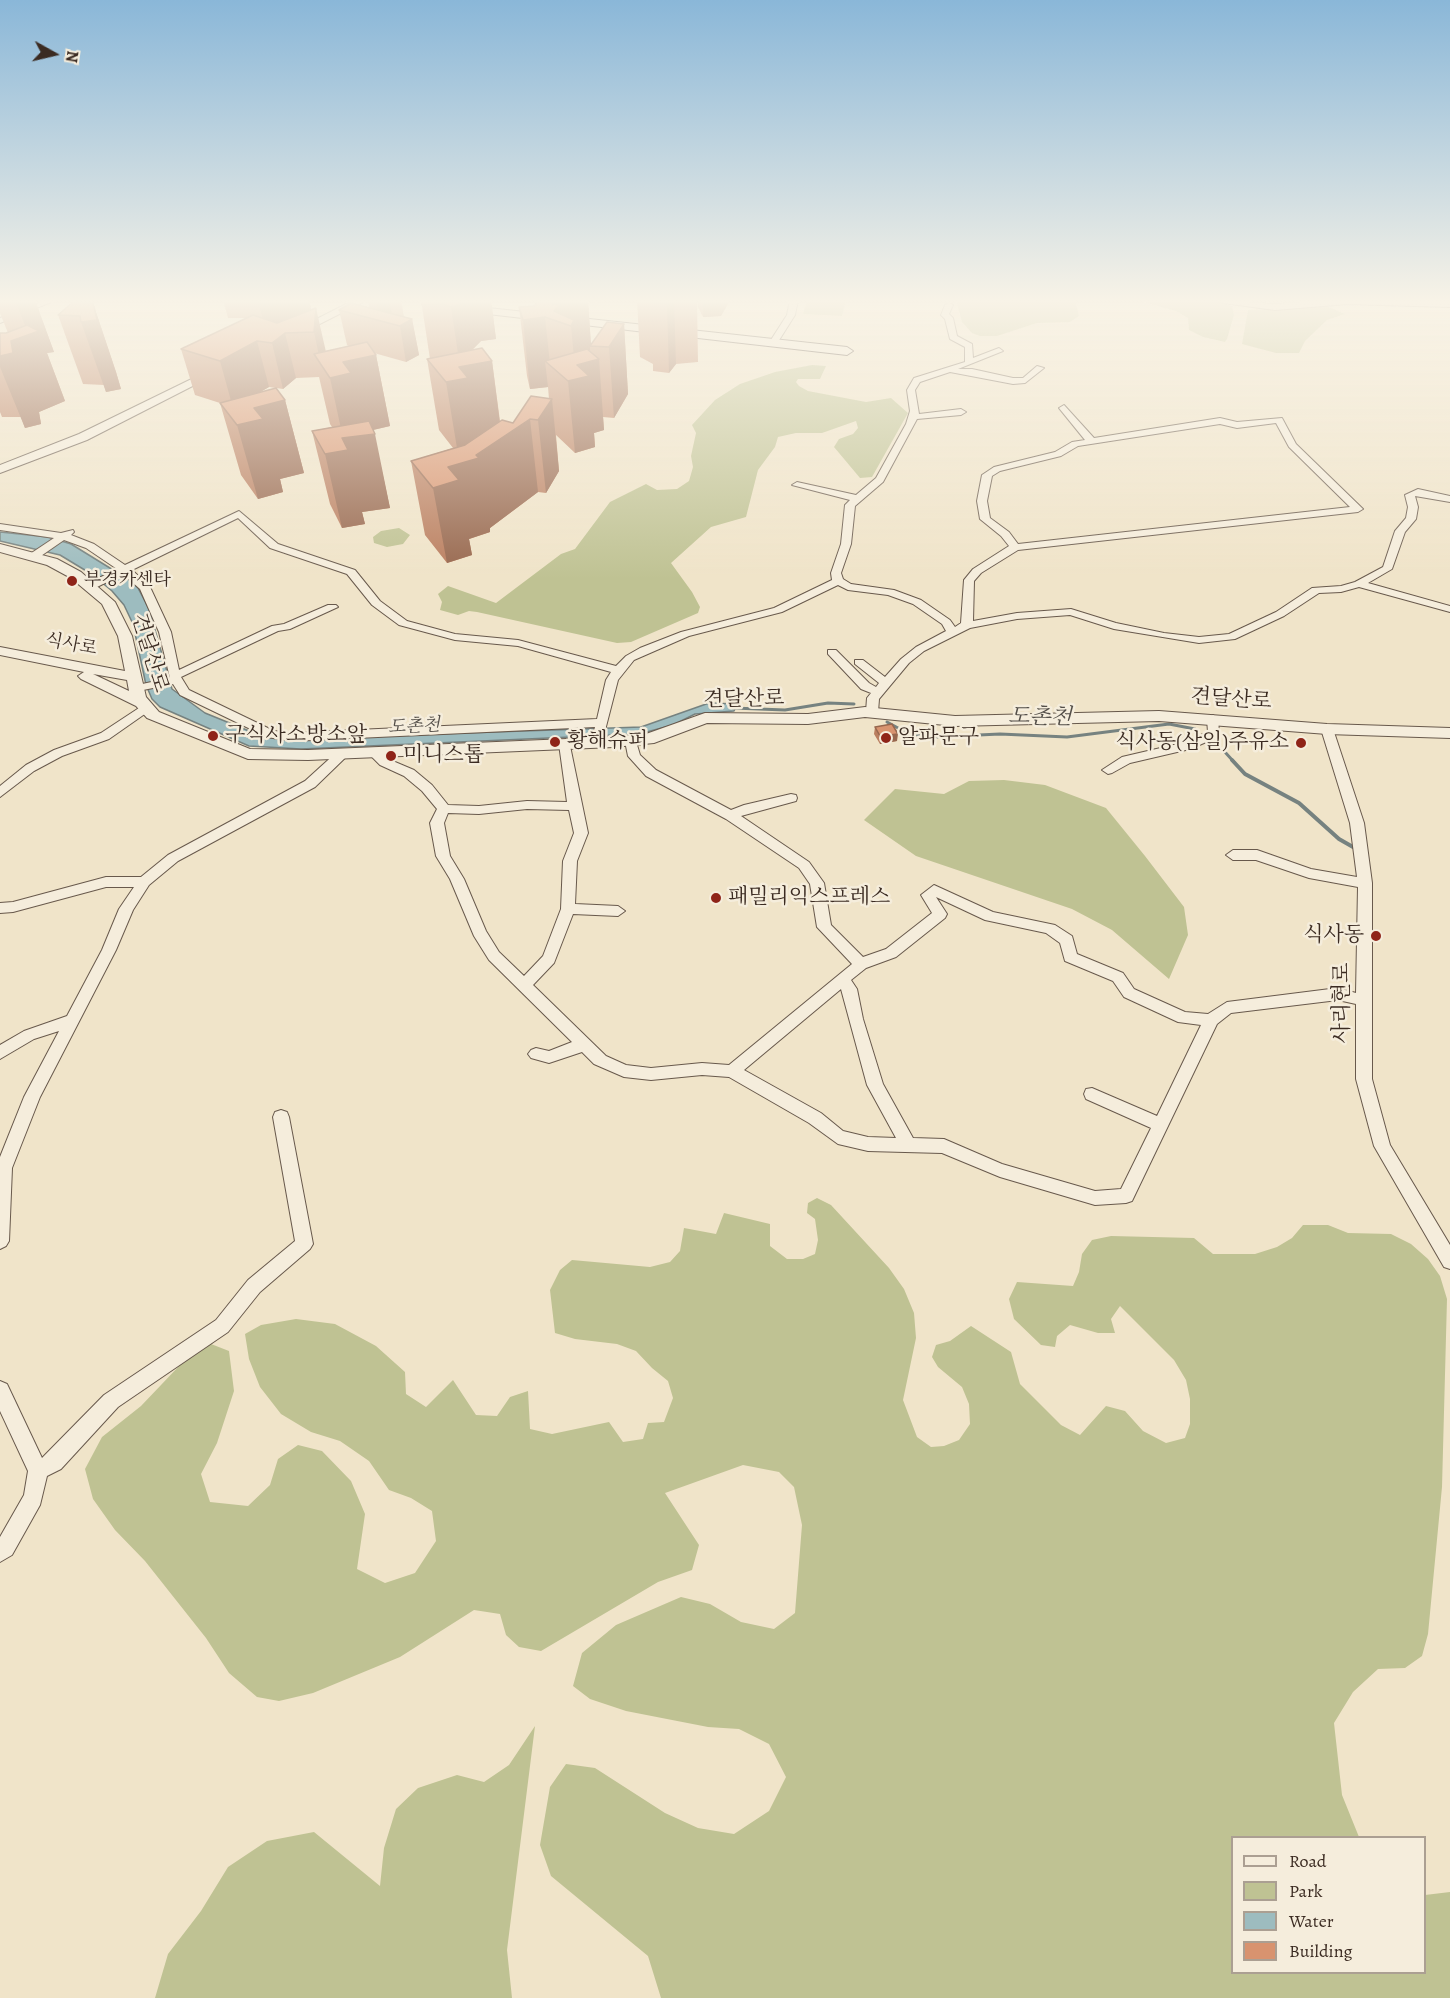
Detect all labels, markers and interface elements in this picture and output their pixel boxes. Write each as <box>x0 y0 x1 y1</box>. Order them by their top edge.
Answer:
north arrow <box>24 24 84 84</box>
text: N <box>60 49 84 64</box>
place label: 부경카센타 <box>84 570 171 592</box>
marker: 부경카센타 <box>65 574 79 588</box>
street label: 견달산로 <box>125 611 173 695</box>
street label: 식사로 <box>43 629 99 661</box>
street label: 견달산로 <box>1190 685 1272 715</box>
street label: 견달산로 <box>703 687 785 713</box>
water label: 도촌천 <box>1008 704 1072 732</box>
water label: 도촌천 <box>387 715 441 739</box>
place label: 구식사소방소앞 <box>225 723 367 749</box>
place label: 알파문구 <box>898 725 979 751</box>
marker: 구식사소방소앞 <box>206 729 220 743</box>
place label: 황해슈퍼 <box>567 729 648 755</box>
place label: 식사동(삼일)주유소 <box>1115 730 1289 756</box>
marker: 알파문구 <box>879 731 893 745</box>
marker: 황해슈퍼 <box>548 735 562 749</box>
marker: 식사동(삼일)주유소 <box>1294 736 1308 750</box>
place label: 미니스톱 <box>403 743 484 769</box>
marker: 미니스톱 <box>384 749 398 763</box>
place label: 패밀리익스프레스 <box>728 885 890 911</box>
marker: 패밀리익스프레스 <box>709 891 723 905</box>
place label: 식사동 <box>1303 923 1364 949</box>
marker: 식사동 <box>1369 929 1383 943</box>
street label: 사리현로 <box>1330 962 1356 1044</box>
legend <box>1231 1836 1426 1974</box>
text: Road <box>1289 1849 1326 1873</box>
text: Park <box>1289 1879 1323 1903</box>
text: Water <box>1289 1909 1334 1933</box>
text: Building <box>1289 1939 1353 1963</box>

